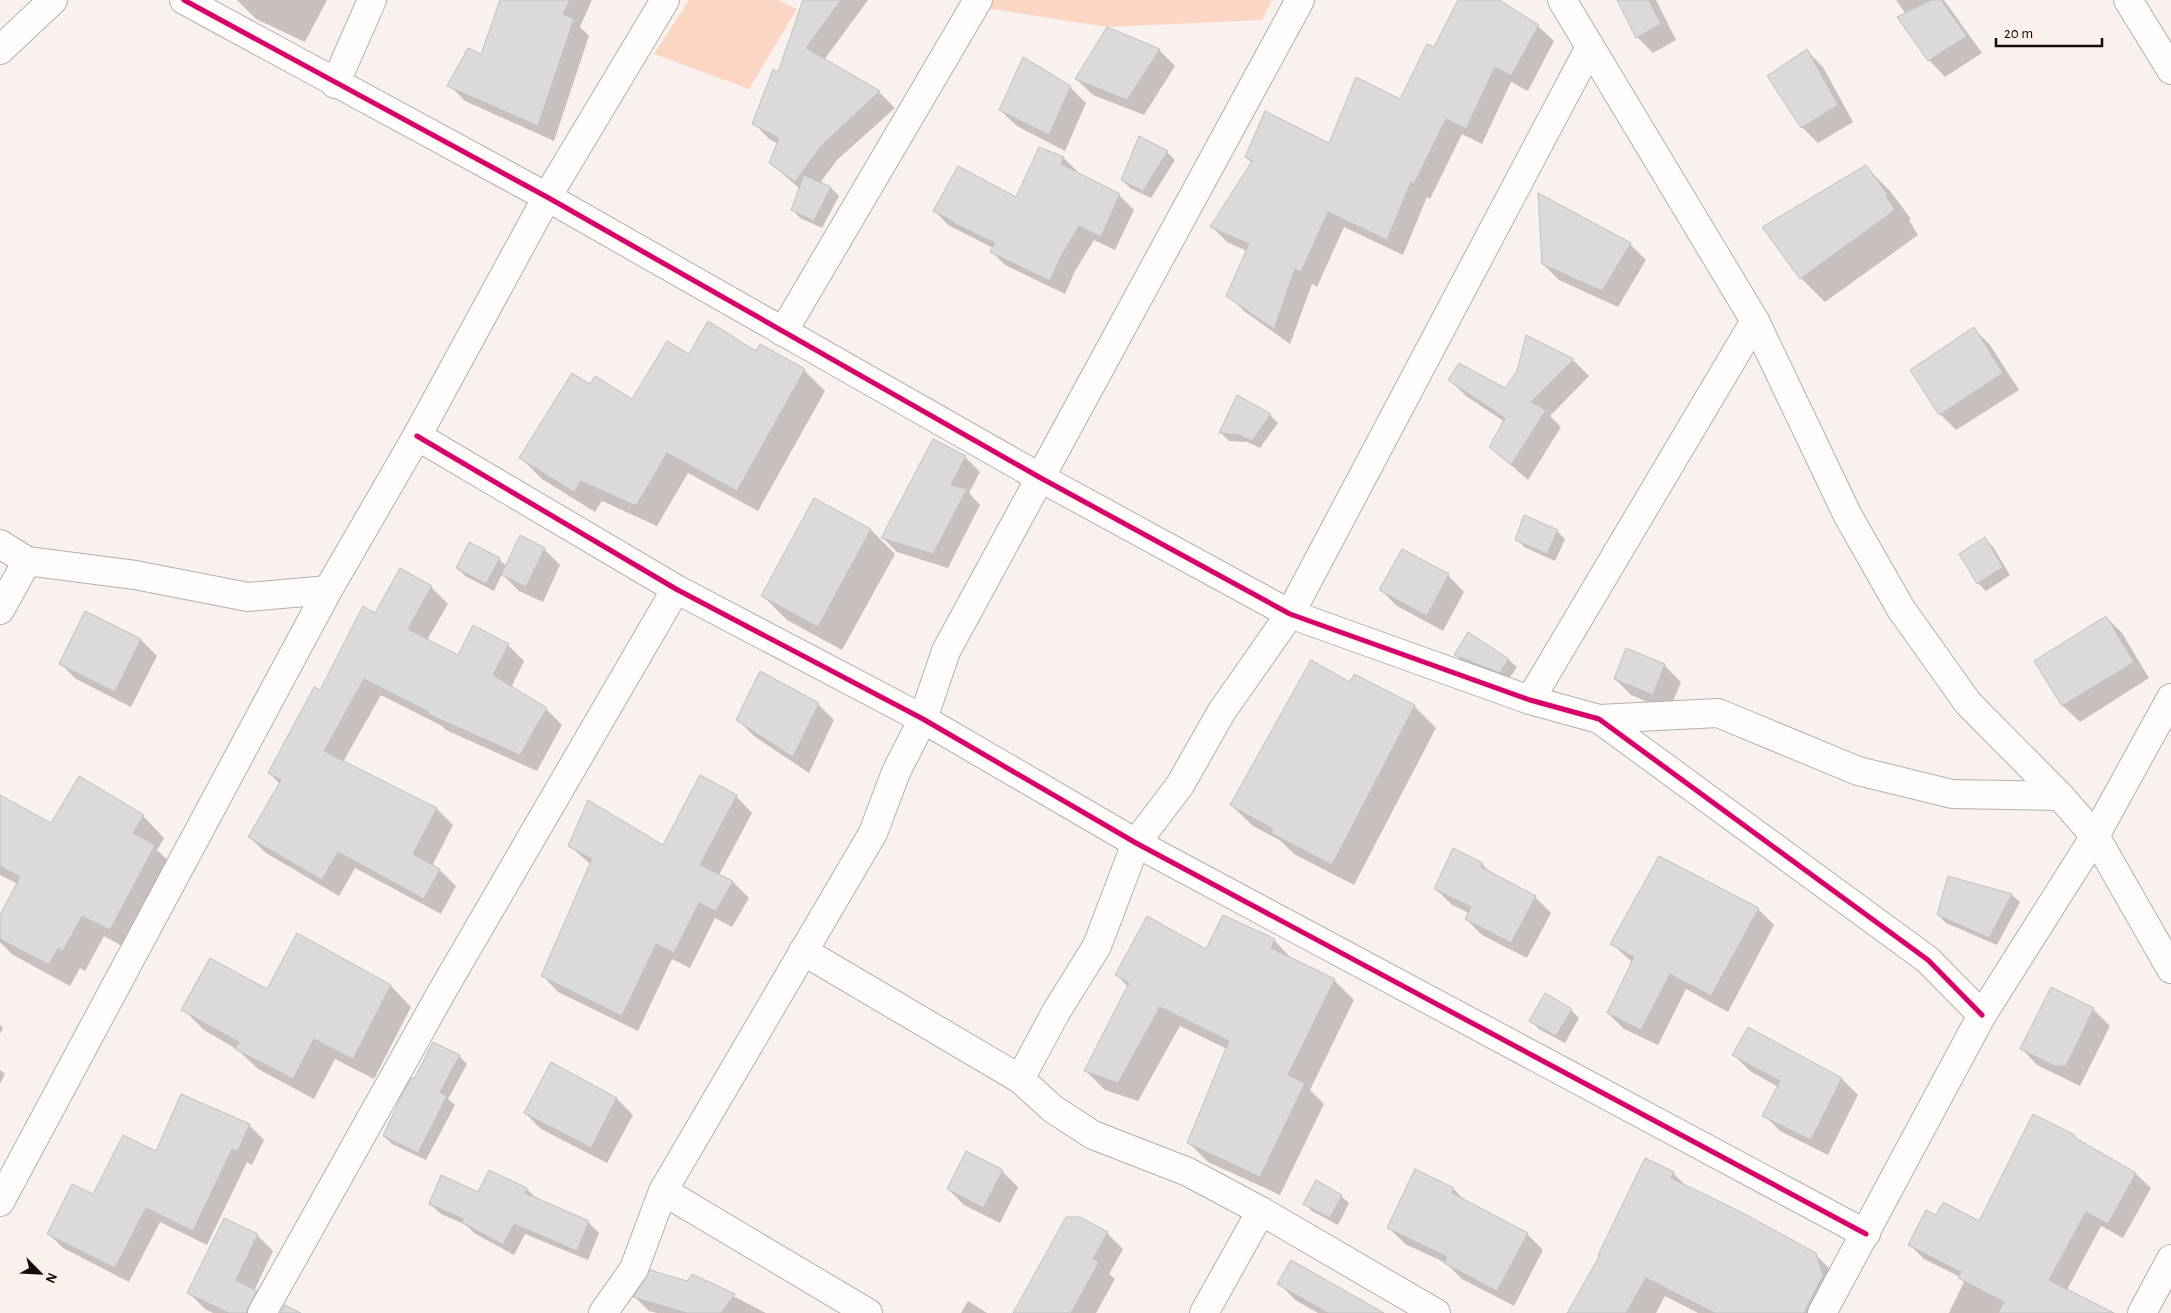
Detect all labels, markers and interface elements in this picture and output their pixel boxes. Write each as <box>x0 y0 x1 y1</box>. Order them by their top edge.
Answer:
scale bar <box>1996 15 2102 47</box>
text: 20 m <box>2004 26 2033 41</box>
north arrow <box>15 1248 65 1298</box>
text: N <box>43 1271 59 1285</box>

